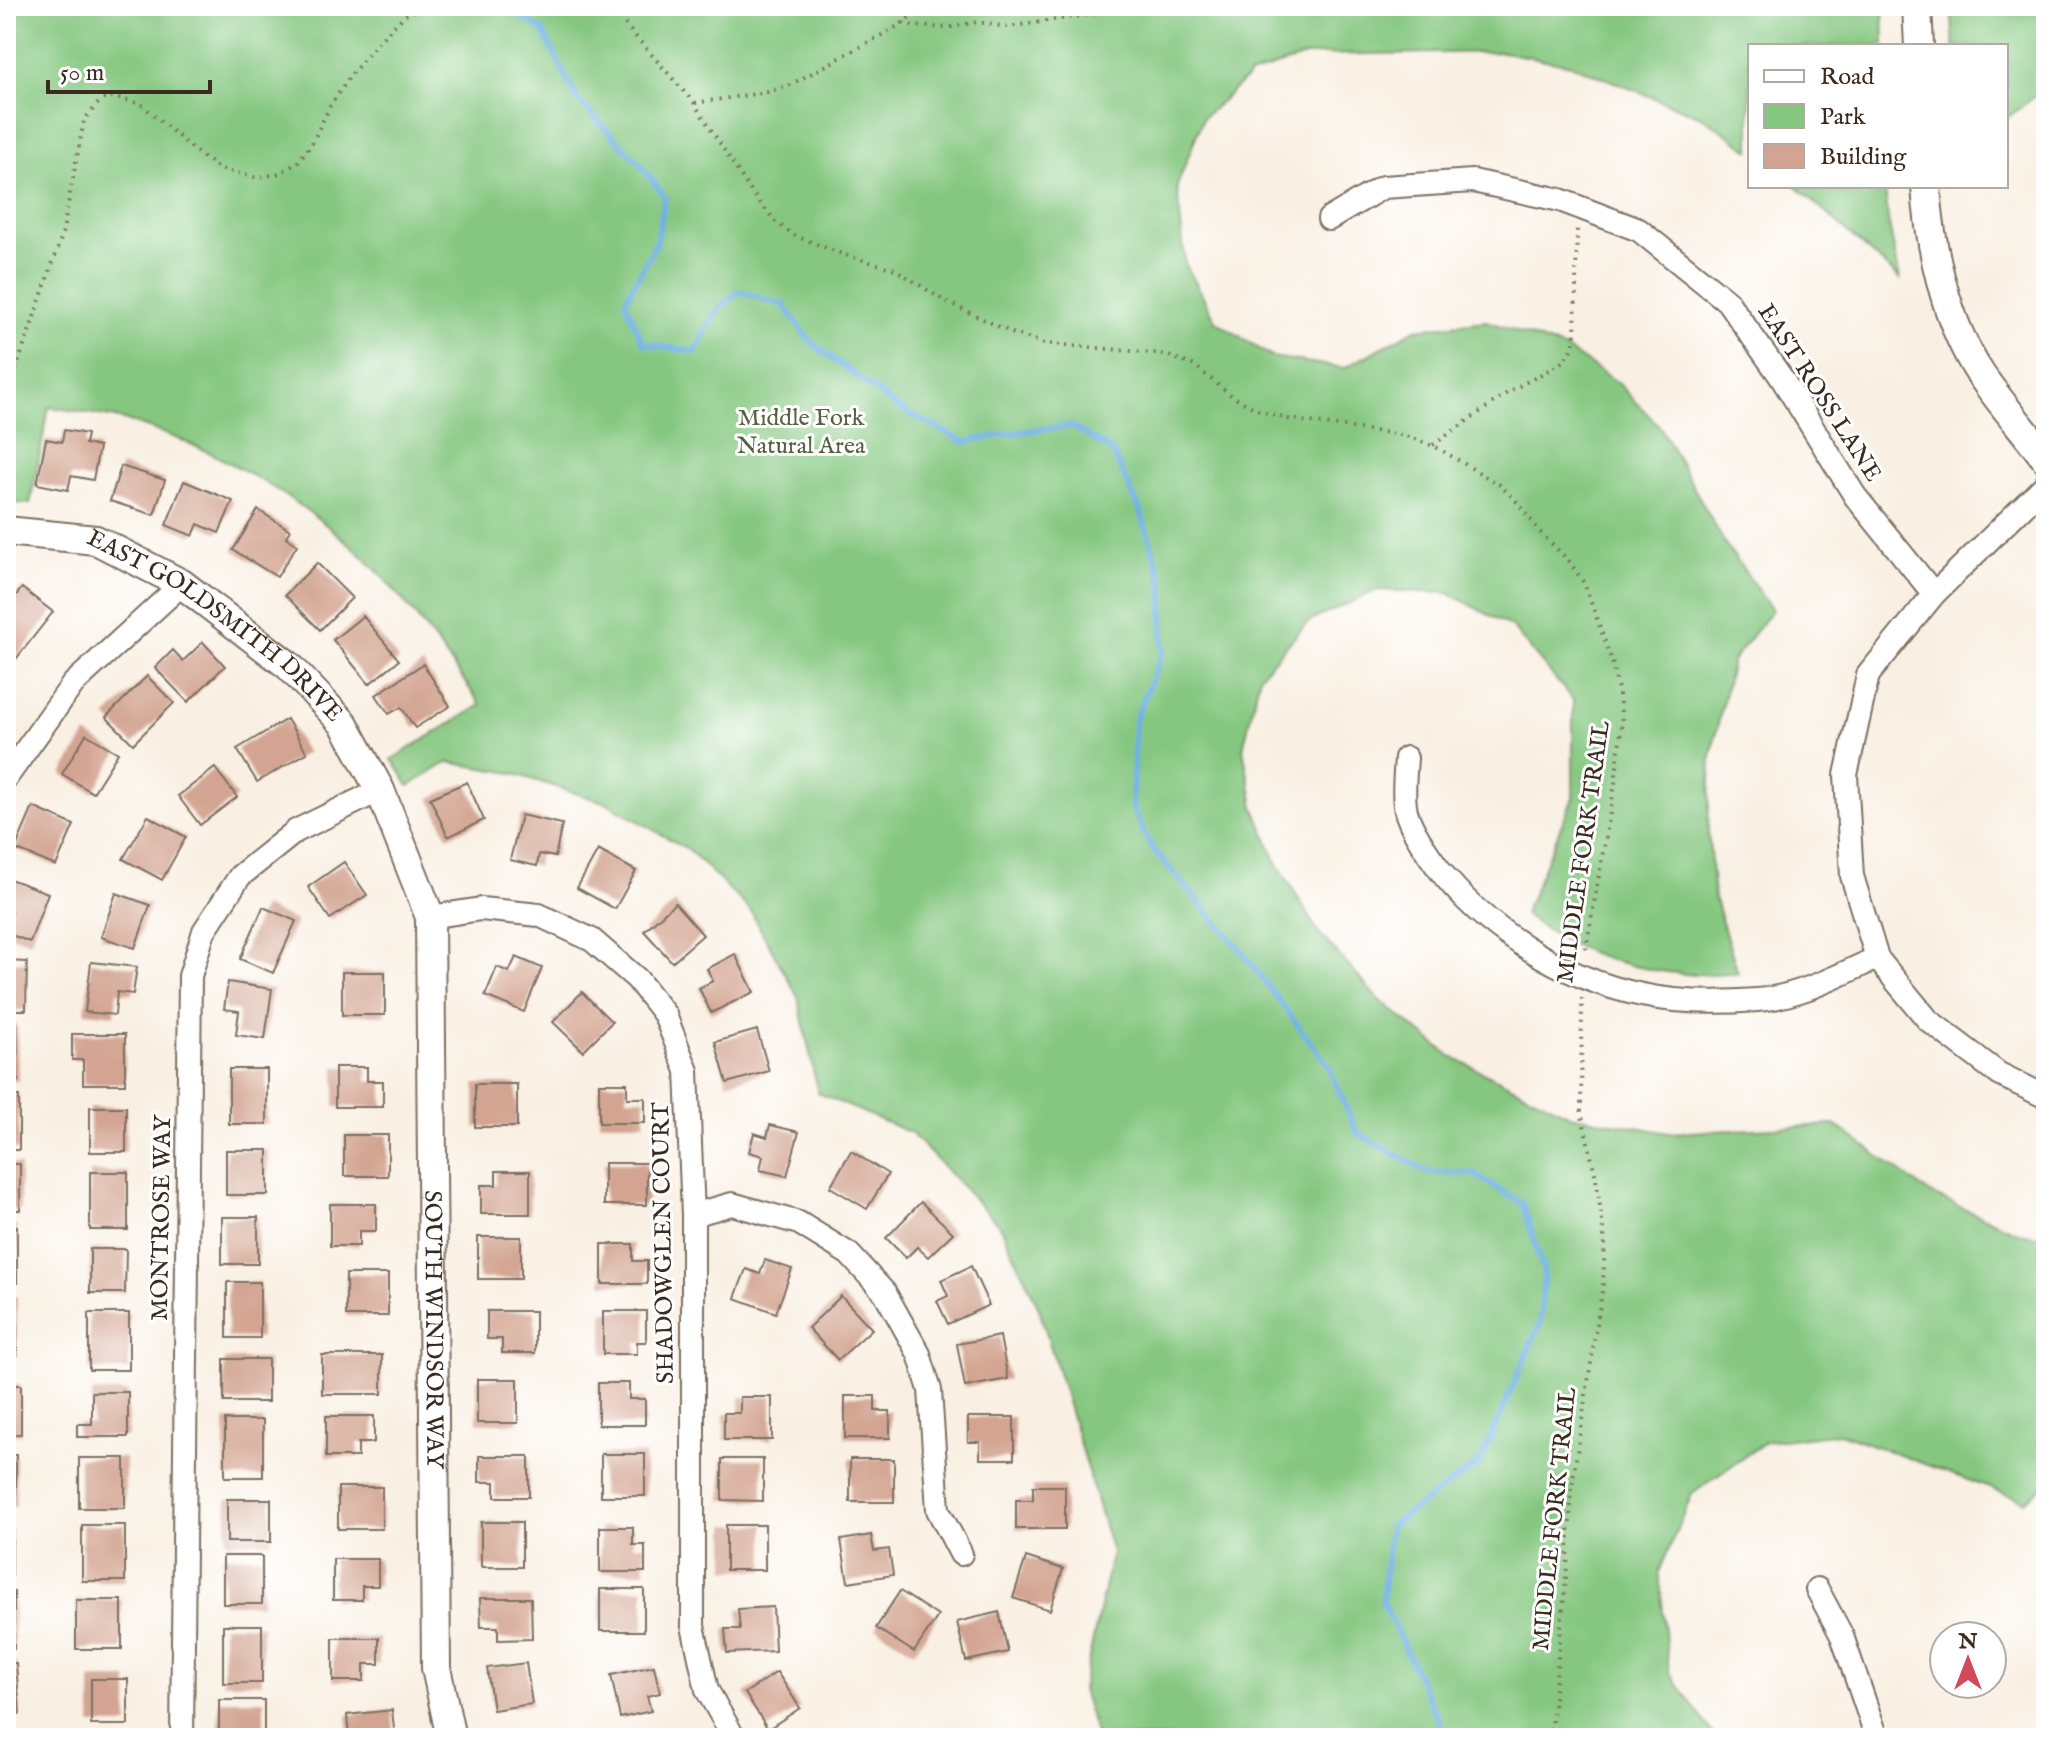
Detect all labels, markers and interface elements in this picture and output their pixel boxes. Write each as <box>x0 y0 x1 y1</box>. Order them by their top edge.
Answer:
scale bar <box>48 44 210 94</box>
legend <box>1748 44 2008 188</box>
text: 50 m <box>60 58 104 89</box>
text: Road <box>1820 62 1874 93</box>
text: Park <box>1820 102 1866 133</box>
text: Building <box>1820 142 1907 173</box>
street label: EAST ROSS LANE <box>1750 298 1888 488</box>
park label: Middle Fork Natural Area <box>737 403 866 462</box>
street label: EAST GOLDSMITH DRIVE <box>82 523 350 729</box>
street label: MIDDLE FORK TRAIL <box>1550 718 1618 985</box>
street label: SHADOWGLEN COURT <box>646 1101 682 1384</box>
street label: MONTROSE WAY <box>145 1113 179 1321</box>
street label: SOUTH WINDSOR WAY <box>417 1190 450 1471</box>
street label: MIDDLE FORK TRAIL <box>1526 1385 1584 1652</box>
north arrow <box>1928 1620 2008 1700</box>
text: N <box>1957 1628 1978 1656</box>

